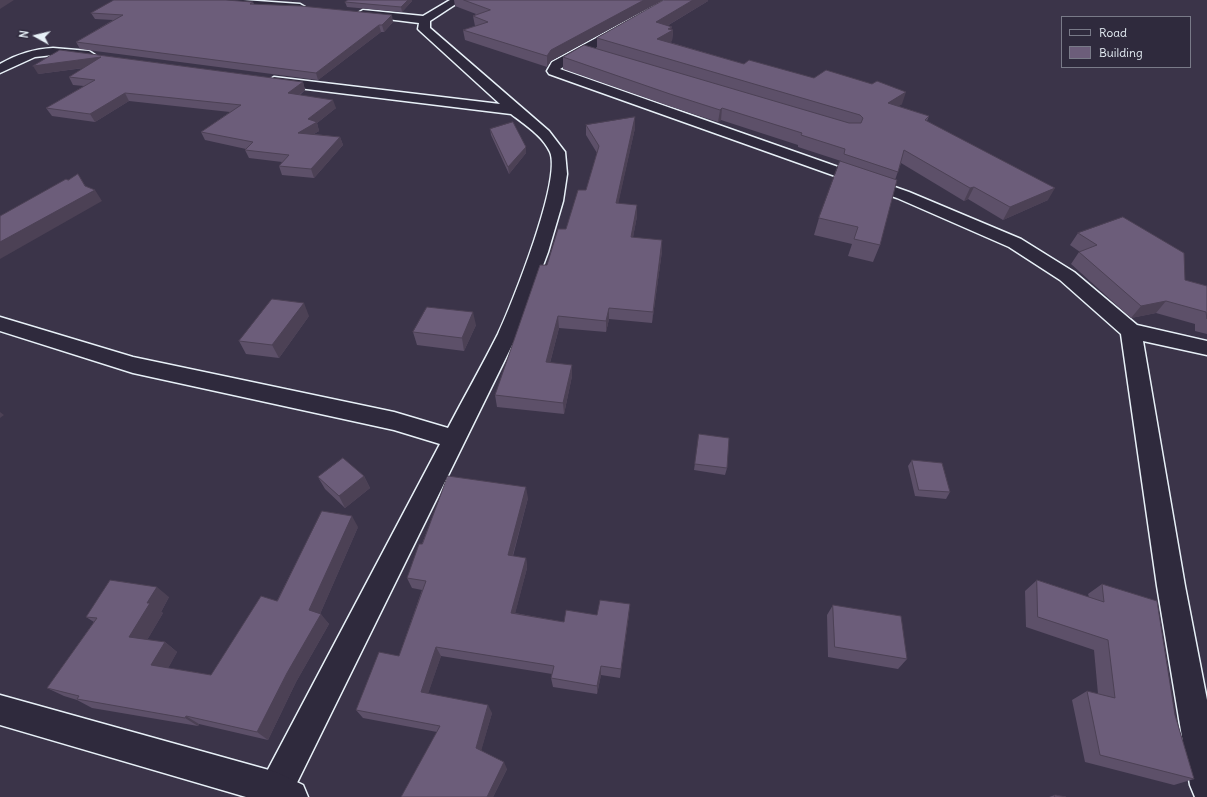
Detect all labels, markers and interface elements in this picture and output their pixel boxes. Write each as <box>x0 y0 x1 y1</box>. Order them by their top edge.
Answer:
north arrow <box>16 16 56 56</box>
legend <box>1061 16 1191 68</box>
text: Road <box>1099 25 1127 40</box>
text: N <box>17 30 32 39</box>
text: Building <box>1099 45 1143 60</box>

